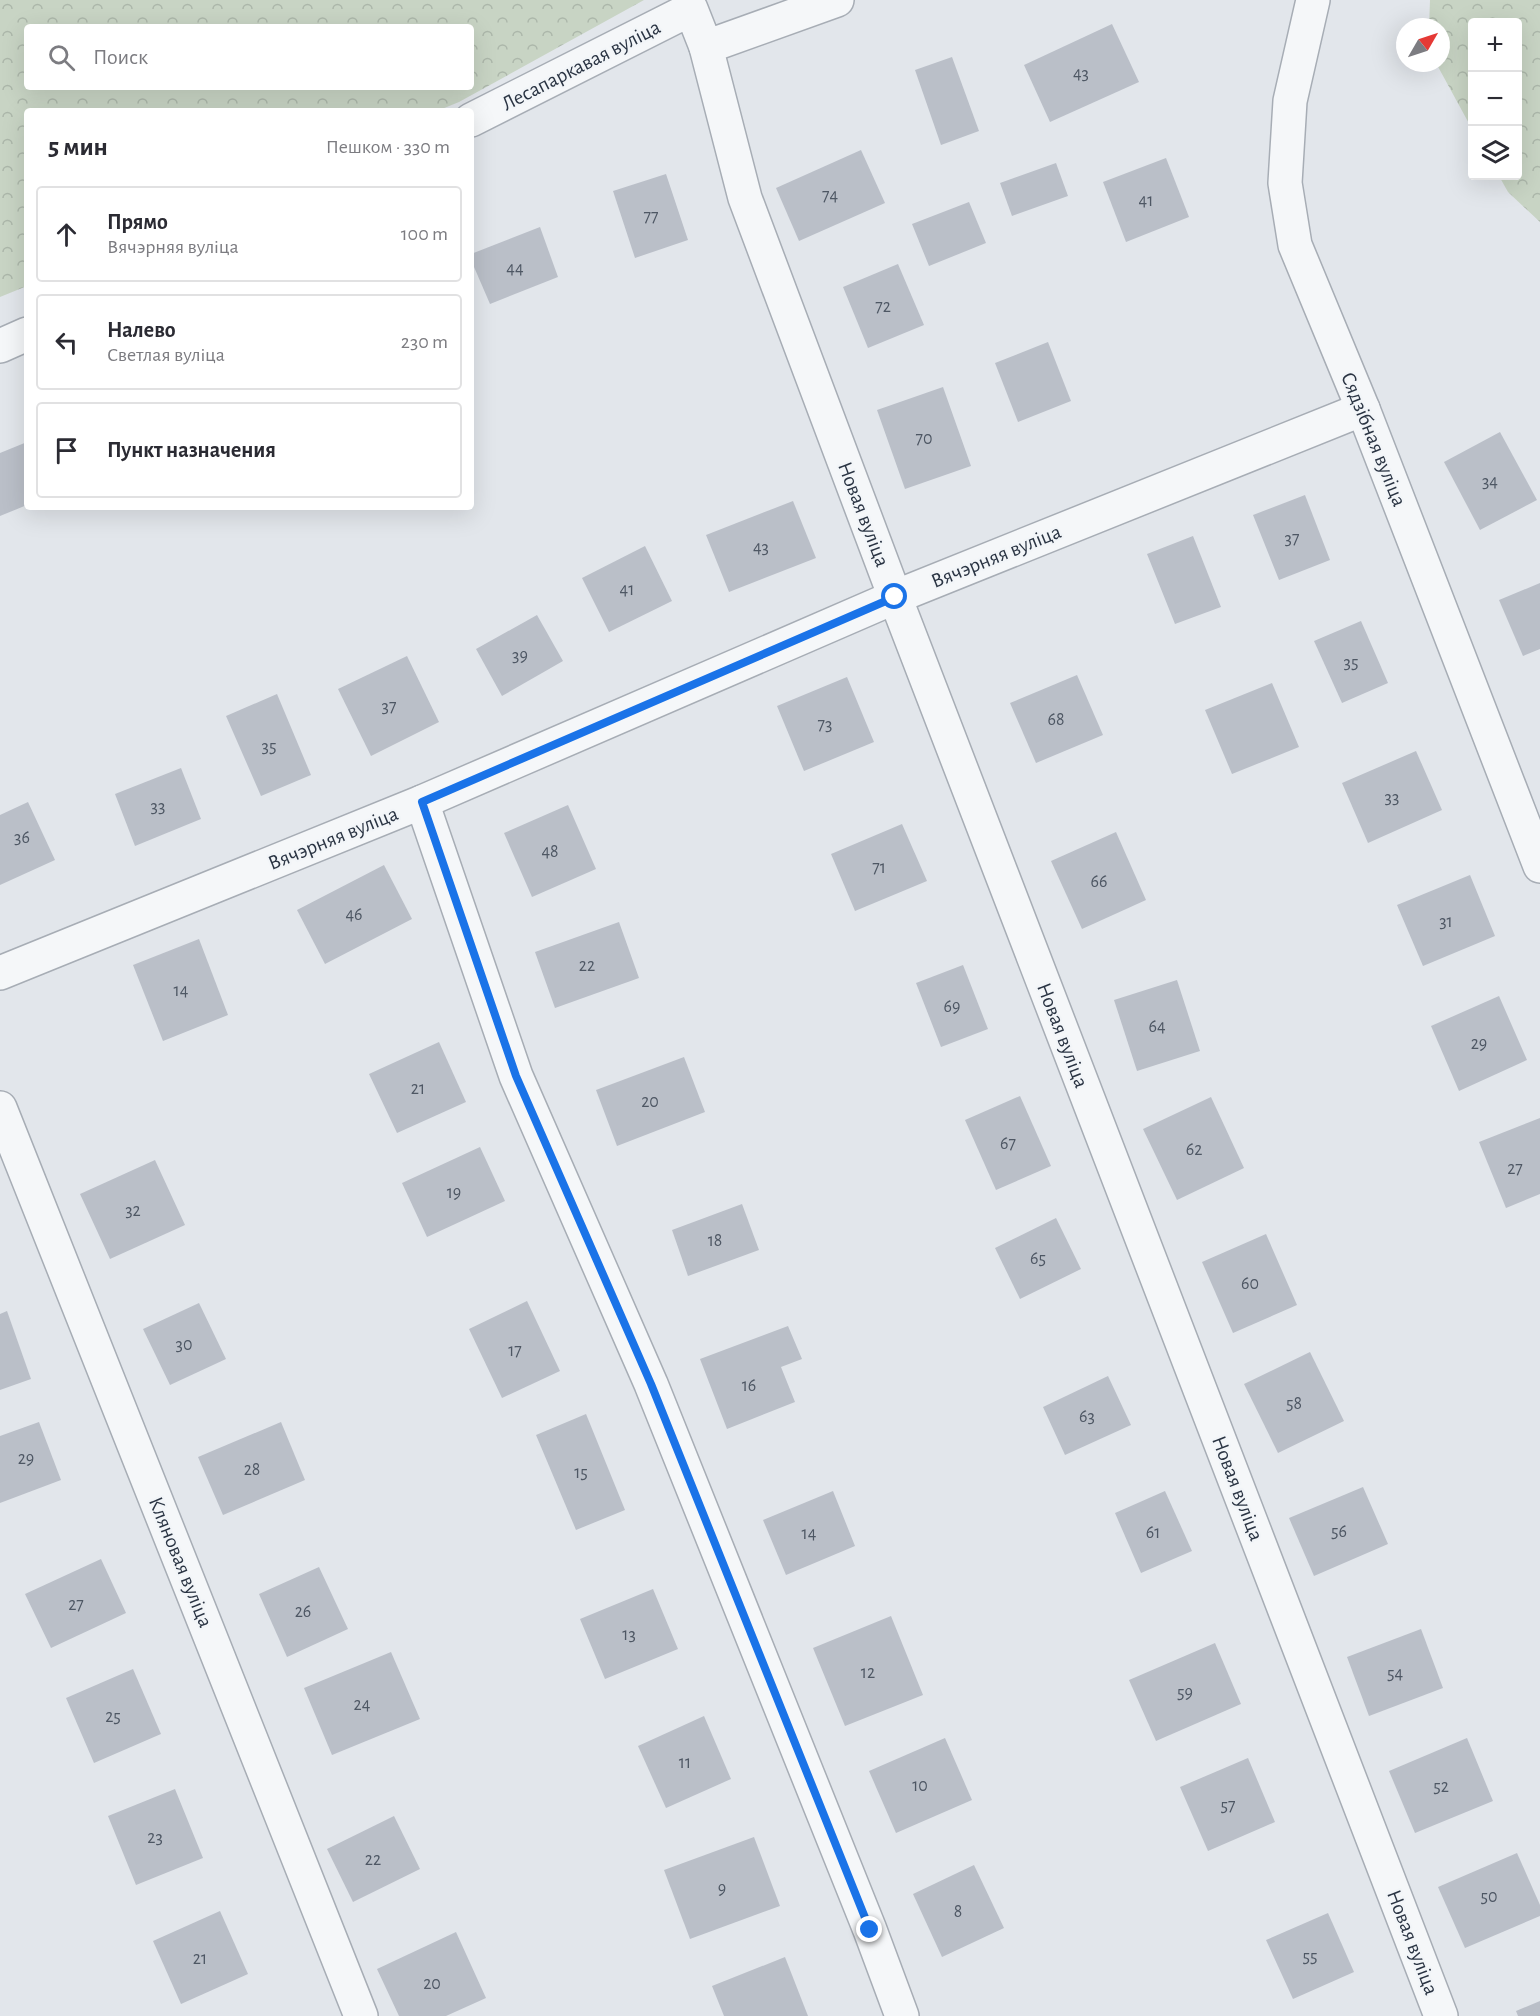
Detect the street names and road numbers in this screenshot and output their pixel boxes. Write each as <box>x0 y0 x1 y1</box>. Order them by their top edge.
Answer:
street label: Лесапаркавая вуліца <box>498 16 664 115</box>
street label: Сядзібная вуліца <box>1337 369 1410 510</box>
street label: Новая вуліца <box>834 459 893 570</box>
street label: Вячэрняя вуліца <box>928 521 1065 592</box>
street label: Вячэрняя вуліца <box>265 803 402 874</box>
street label: Новая вуліца <box>1033 980 1092 1091</box>
street label: Новая вуліца <box>1208 1433 1267 1544</box>
street label: Кляновая вуліца <box>145 1494 216 1631</box>
street label: Новая вуліца <box>1383 1887 1442 1998</box>

